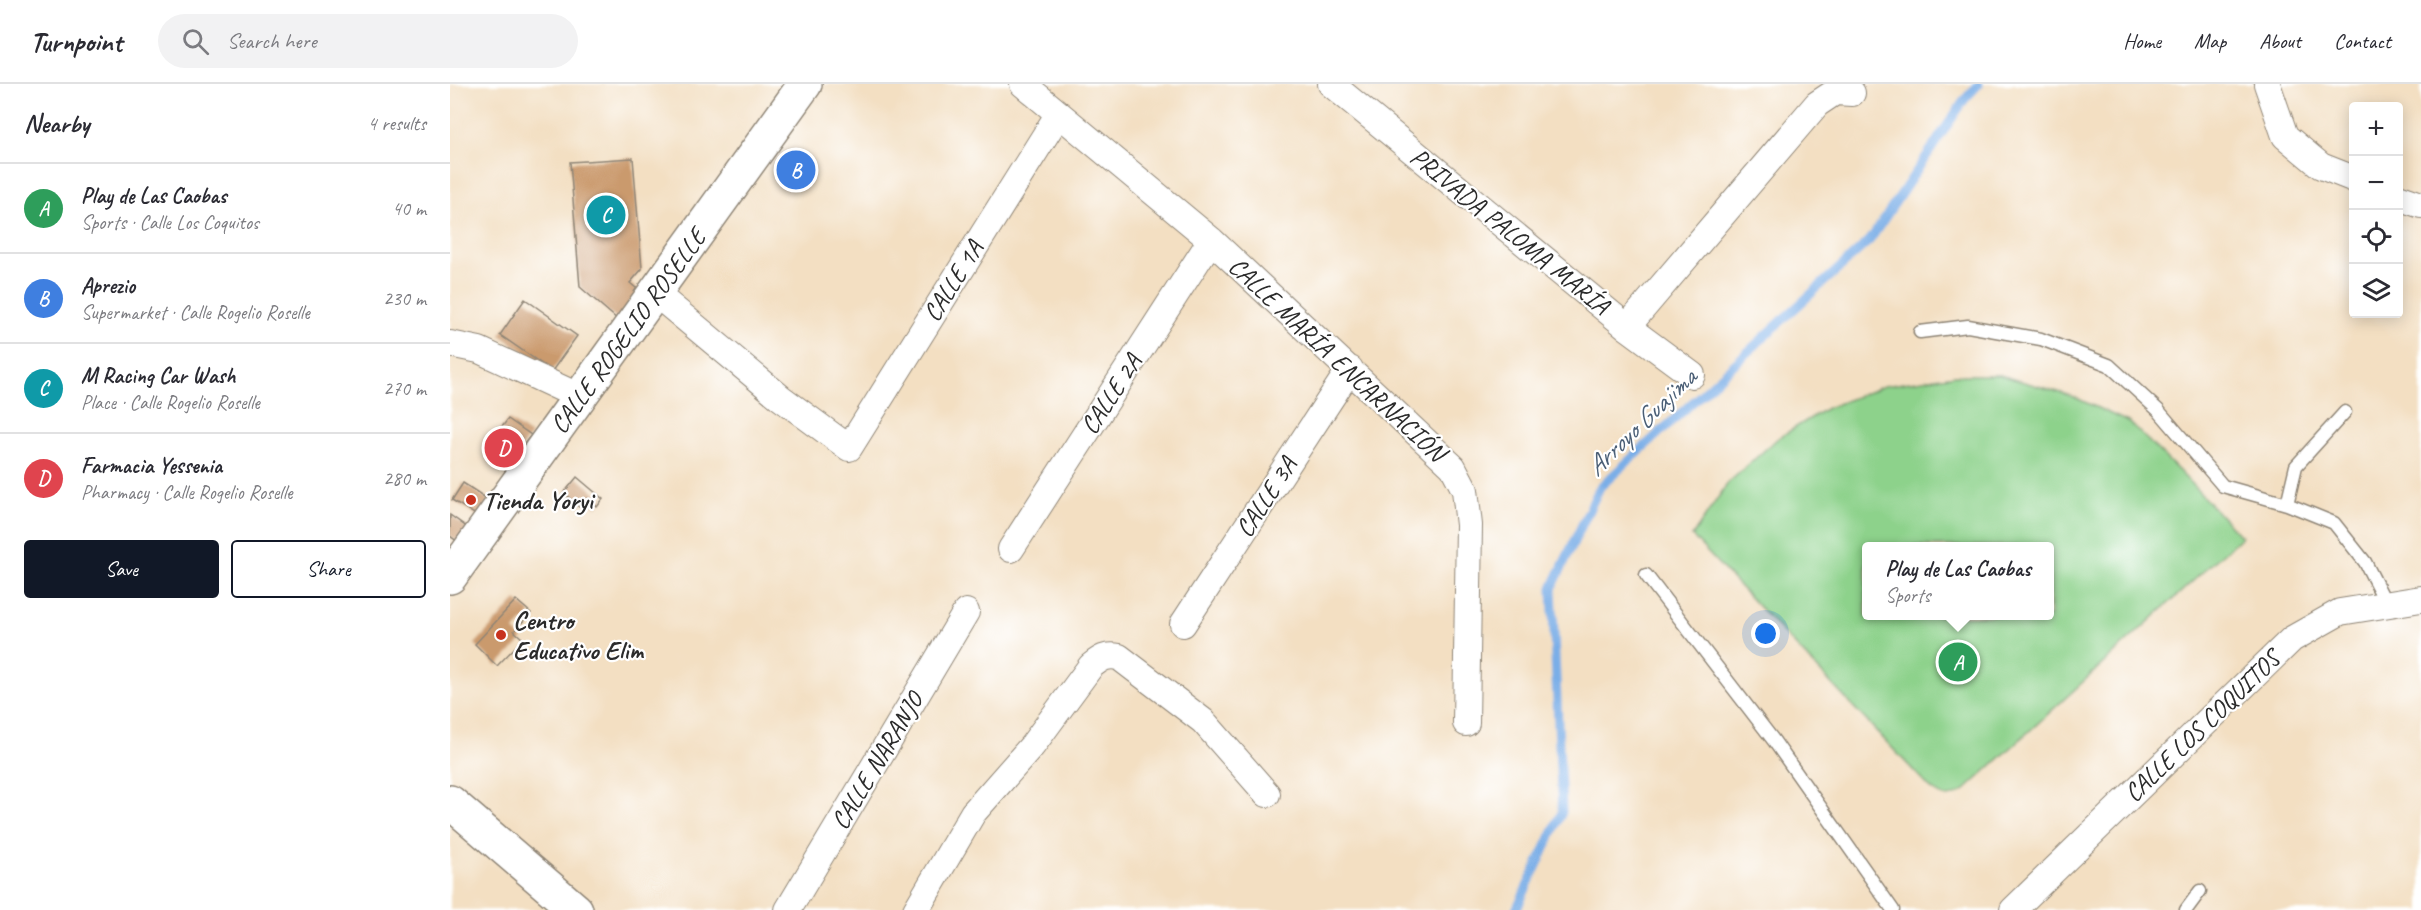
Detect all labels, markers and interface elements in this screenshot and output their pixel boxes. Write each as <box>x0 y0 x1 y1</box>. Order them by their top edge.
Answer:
search box <box>158 14 578 68</box>
text: Turnpoint <box>30 24 122 59</box>
icon: search <box>179 25 212 58</box>
text: Search here <box>227 27 317 55</box>
text: Home <box>2123 28 2161 54</box>
text: Map <box>2194 28 2226 54</box>
text: About <box>2259 28 2301 54</box>
text: Contact <box>2334 28 2391 54</box>
map controls <box>2349 102 2403 318</box>
button: + <box>2349 102 2403 156</box>
text: Nearby <box>24 107 89 140</box>
text: 4 results <box>367 111 426 136</box>
street label: PRIVADA PALOMA MARÍA <box>1404 140 1618 323</box>
pin: B <box>776 148 816 193</box>
button: − <box>2349 156 2403 210</box>
text: Play de Las Caobas <box>81 182 226 210</box>
pin: C <box>586 192 626 238</box>
text: A <box>38 196 49 221</box>
text: 40 m <box>392 196 426 221</box>
text: Sports · Calle Los Coquitos <box>81 210 259 235</box>
button: locate <box>2349 210 2403 264</box>
street label: CALLE ROGELIO ROSELLE <box>543 219 716 440</box>
street label: CALLE 1A <box>915 233 992 328</box>
street label: CALLE MARÍA ENCARNACIÓN <box>1222 250 1456 471</box>
button: layers <box>2349 264 2403 318</box>
text: Aprezio <box>81 272 135 300</box>
text: B <box>38 286 49 311</box>
text: 230 m <box>383 286 426 311</box>
text: Supermarket · Calle Rogelio Roselle <box>81 300 310 325</box>
street label: CALLE 2A <box>1073 346 1150 440</box>
water label: Arroyo Guajima <box>1579 359 1705 483</box>
text: M Racing Car Wash <box>81 362 235 390</box>
text: C <box>39 376 48 401</box>
text: 270 m <box>383 376 426 401</box>
text: Place · Calle Rogelio Roselle <box>81 390 260 415</box>
pin: D <box>484 426 524 470</box>
street label: CALLE 3A <box>1228 449 1305 543</box>
text: Farmacia Yessenia <box>81 452 222 480</box>
text: D <box>38 466 49 491</box>
text: 280 m <box>383 466 426 491</box>
text: Pharmacy · Calle Rogelio Roselle <box>81 480 293 505</box>
place label: Tienda Yoryi <box>483 484 595 517</box>
marker: Tienda Yoryi <box>464 493 478 507</box>
button: Save <box>24 540 219 598</box>
button: Share <box>231 540 426 598</box>
popup <box>1862 542 2054 620</box>
text: Play de Las Caobas <box>1885 555 2031 583</box>
text: Sports <box>1885 583 1930 608</box>
place label: Centro Educativo Elim <box>513 604 644 667</box>
your location <box>1751 619 1780 648</box>
marker: Centro Educativo Elim <box>494 628 508 642</box>
pin: A <box>1938 640 1978 684</box>
street label: CALLE LOS COQUITOS <box>2117 640 2290 809</box>
street label: CALLE NARANJO <box>823 684 932 835</box>

